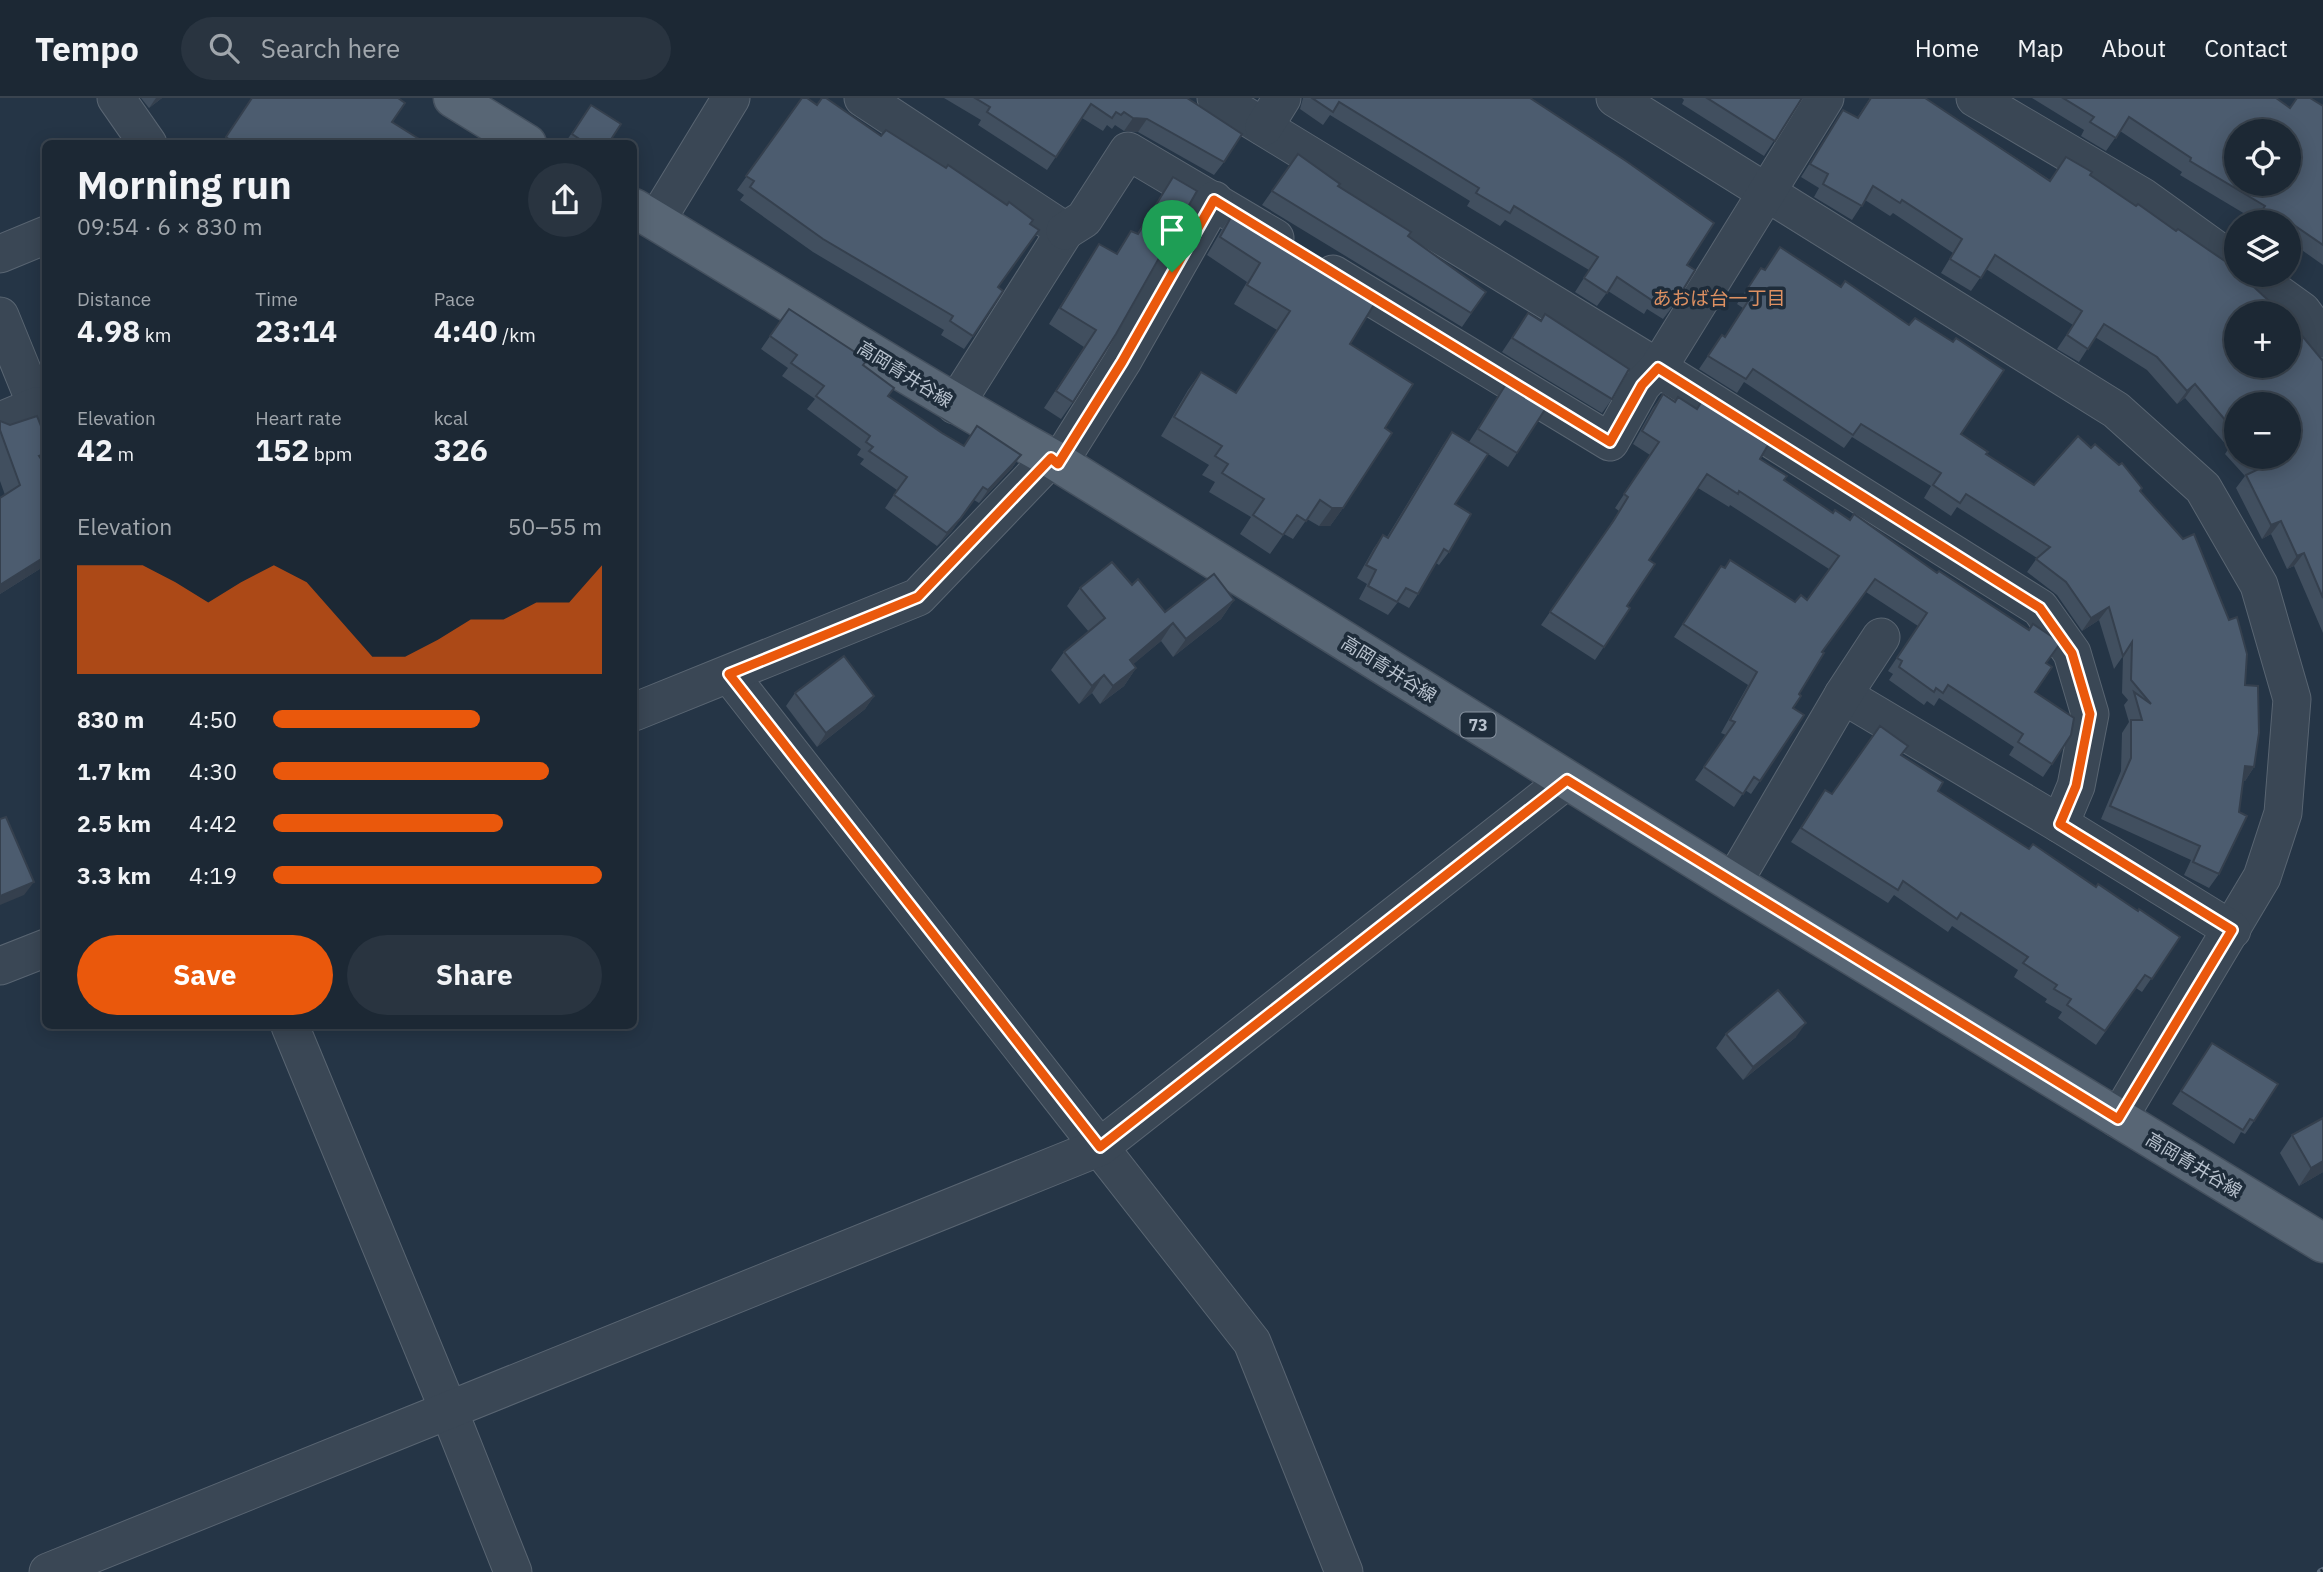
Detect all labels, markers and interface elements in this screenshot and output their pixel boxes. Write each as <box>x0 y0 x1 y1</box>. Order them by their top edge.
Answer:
search box <box>181 17 671 80</box>
text: Tempo <box>35 27 139 70</box>
icon: search <box>205 29 243 67</box>
text: Search here <box>261 31 400 65</box>
text: Home <box>1915 32 1979 64</box>
text: Map <box>2017 32 2063 64</box>
text: About <box>2101 32 2166 64</box>
text: Contact <box>2204 32 2288 64</box>
map controls <box>2224 119 2301 469</box>
button: locate <box>2224 119 2301 196</box>
text: Morning run <box>77 160 292 209</box>
button: share <box>528 163 602 237</box>
pin <box>1142 200 1202 272</box>
button: layers <box>2224 210 2301 287</box>
text: 09:54 · 6 × 830 m <box>77 211 263 241</box>
icon: arrive <box>1153 211 1191 249</box>
district label: あおば台一丁目 <box>1652 286 1786 310</box>
text: Distance <box>77 287 151 311</box>
text: Time <box>255 287 298 311</box>
text: Pace <box>434 287 475 311</box>
button: + <box>2224 301 2301 378</box>
text: 4.98 <box>77 311 140 350</box>
text: 23:14 <box>255 311 337 350</box>
text: 4:40 <box>434 311 498 350</box>
text: km <box>140 323 171 347</box>
text: /km <box>498 323 536 347</box>
street label: 高岡青井谷線 <box>853 336 957 412</box>
button: − <box>2224 392 2301 469</box>
text: Elevation <box>77 406 156 430</box>
text: Heart rate <box>255 406 342 430</box>
text: kcal <box>434 406 468 430</box>
text: 42 <box>77 430 113 469</box>
text: 152 <box>255 430 309 469</box>
text: 326 <box>434 430 488 469</box>
text: m <box>113 442 134 466</box>
text: bpm <box>309 442 352 466</box>
text: Elevation <box>77 511 172 541</box>
text: 50–55 m <box>508 511 602 541</box>
street label: 高岡青井谷線 <box>1337 631 1441 707</box>
text: 830 m <box>77 704 144 734</box>
text: 4:50 <box>189 704 237 734</box>
road number: 73 <box>1460 712 1496 738</box>
text: 1.7 km <box>77 756 151 786</box>
text: 4:30 <box>189 756 237 786</box>
text: 2.5 km <box>77 808 151 838</box>
text: 4:42 <box>189 808 237 838</box>
text: 3.3 km <box>77 860 151 890</box>
text: 4:19 <box>189 860 237 890</box>
button: Save <box>77 935 333 1015</box>
button: Share <box>347 935 602 1015</box>
street label: 高岡青井谷線 <box>2142 1127 2246 1203</box>

